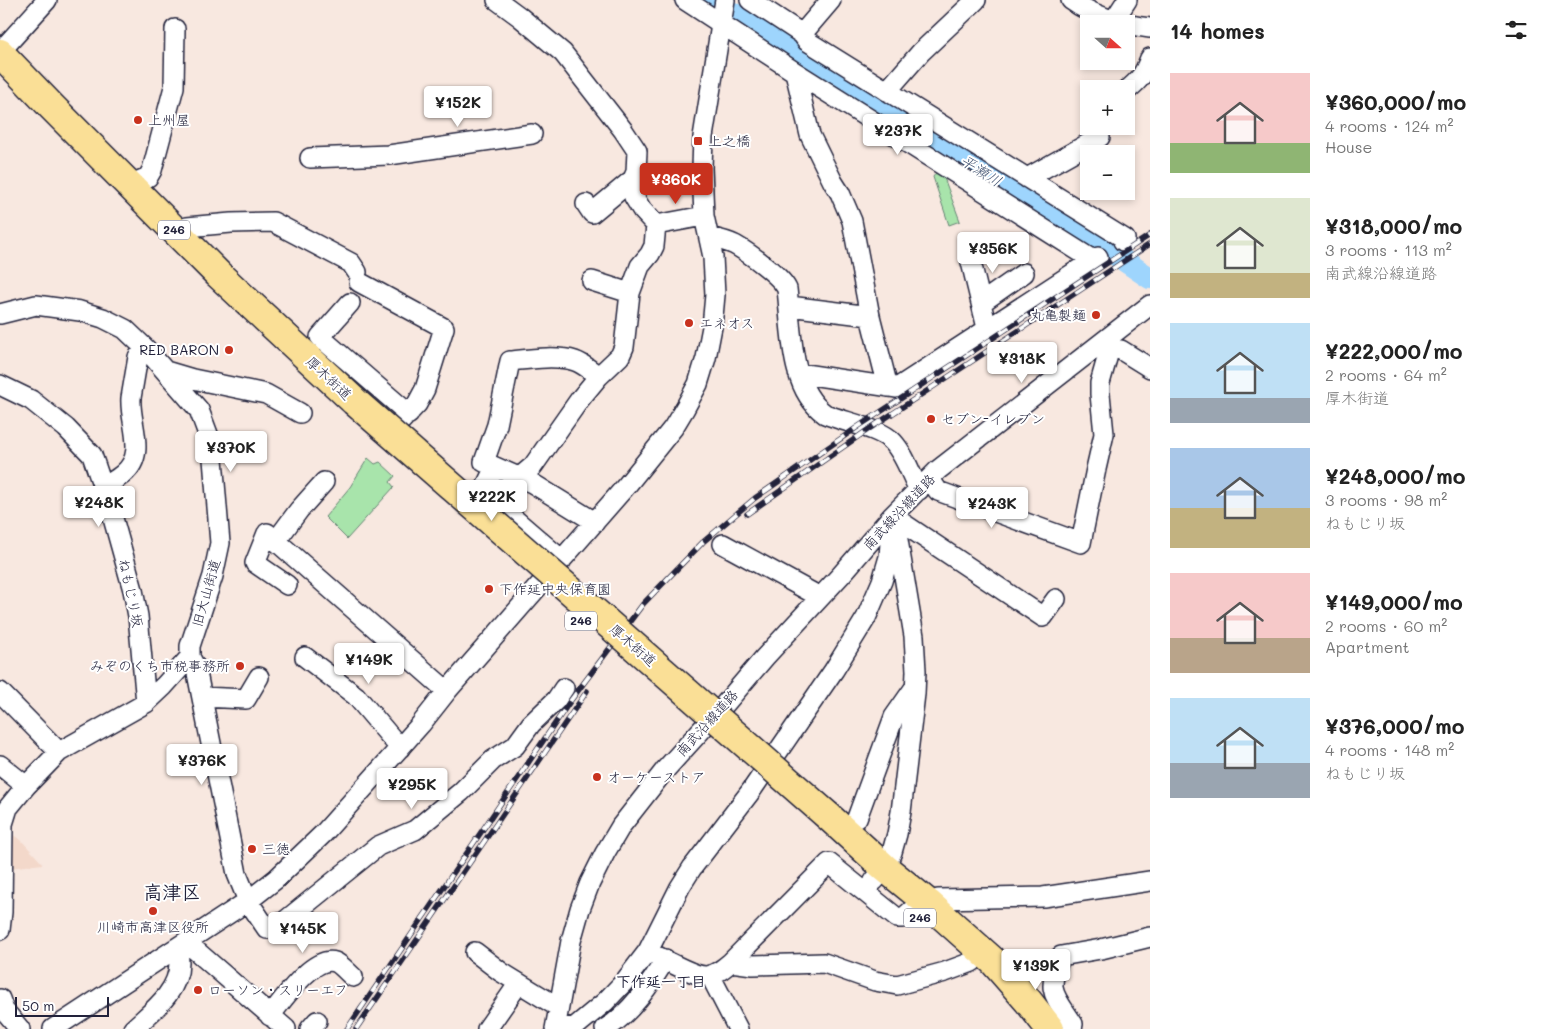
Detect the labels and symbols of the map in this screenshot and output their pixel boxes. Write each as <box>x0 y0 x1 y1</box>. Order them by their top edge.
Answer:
north arrow <box>1080 15 1135 70</box>
pin: ¥152K <box>423 86 493 128</box>
place label: 上州屋 <box>148 110 190 129</box>
marker: 上州屋 <box>132 114 144 126</box>
pin: ¥237K <box>863 114 933 156</box>
place label: 上之橋 <box>708 131 750 150</box>
marker: 上之橋 <box>692 135 704 147</box>
water label: 平瀬川 <box>957 150 1006 191</box>
pin: ¥360K <box>641 162 711 205</box>
road number: 246 <box>158 220 190 240</box>
pin: ¥356K <box>958 232 1028 274</box>
place label: 丸亀製麺 <box>1030 305 1086 324</box>
marker: 丸亀製麺 <box>1090 309 1102 321</box>
place label: エネオス <box>699 313 754 332</box>
marker: エネオス <box>683 317 695 329</box>
place label: RED BARON <box>139 340 219 359</box>
pin: ¥318K <box>987 342 1057 384</box>
marker: RED BARON <box>223 344 235 356</box>
street label: 厚木街道 <box>302 352 356 404</box>
place label: セブン-イレブン <box>941 409 1045 428</box>
marker: セブン-イレブン <box>925 413 937 425</box>
pin: ¥370K <box>196 430 266 473</box>
street label: 南武線沿線道路 <box>858 469 939 554</box>
pin: ¥222K <box>457 480 527 522</box>
pin: ¥248K <box>64 486 134 528</box>
pin: ¥243K <box>957 486 1027 529</box>
street label: ねもじり坂 <box>115 557 148 629</box>
street label: 旧大山街道 <box>187 557 224 629</box>
place label: 下作延中央保育園 <box>499 579 611 598</box>
marker: 下作延中央保育園 <box>483 583 495 595</box>
road number: 246 <box>565 612 597 630</box>
street label: 厚木街道 <box>606 619 661 670</box>
pin: ¥149K <box>334 642 404 685</box>
place label: みぞのくち市税事務所 <box>90 656 230 675</box>
marker: みぞのくち市税事務所 <box>234 660 246 672</box>
street label: 南武沿線道路 <box>671 685 742 760</box>
pin: ¥376K <box>167 744 237 786</box>
place label: オーケーストア <box>607 767 705 786</box>
pin: ¥295K <box>377 768 447 810</box>
marker: オーケーストア <box>591 771 603 783</box>
place label: 三徳 <box>262 839 290 858</box>
marker: 三徳 <box>246 843 258 855</box>
district label: 高津区 <box>143 879 201 904</box>
marker: 川崎市高津区役所 <box>147 905 159 917</box>
road number: 246 <box>904 908 936 928</box>
pin: ¥145K <box>268 912 338 954</box>
place label: 川崎市高津区役所 <box>97 917 209 936</box>
pin: ¥139K <box>1001 948 1071 991</box>
district label: 下作延一丁目 <box>616 971 706 991</box>
place label: ローソン・スリーエフ <box>208 980 348 999</box>
marker: ローソン・スリーエフ <box>192 984 204 996</box>
scale bar <box>15 994 109 1017</box>

